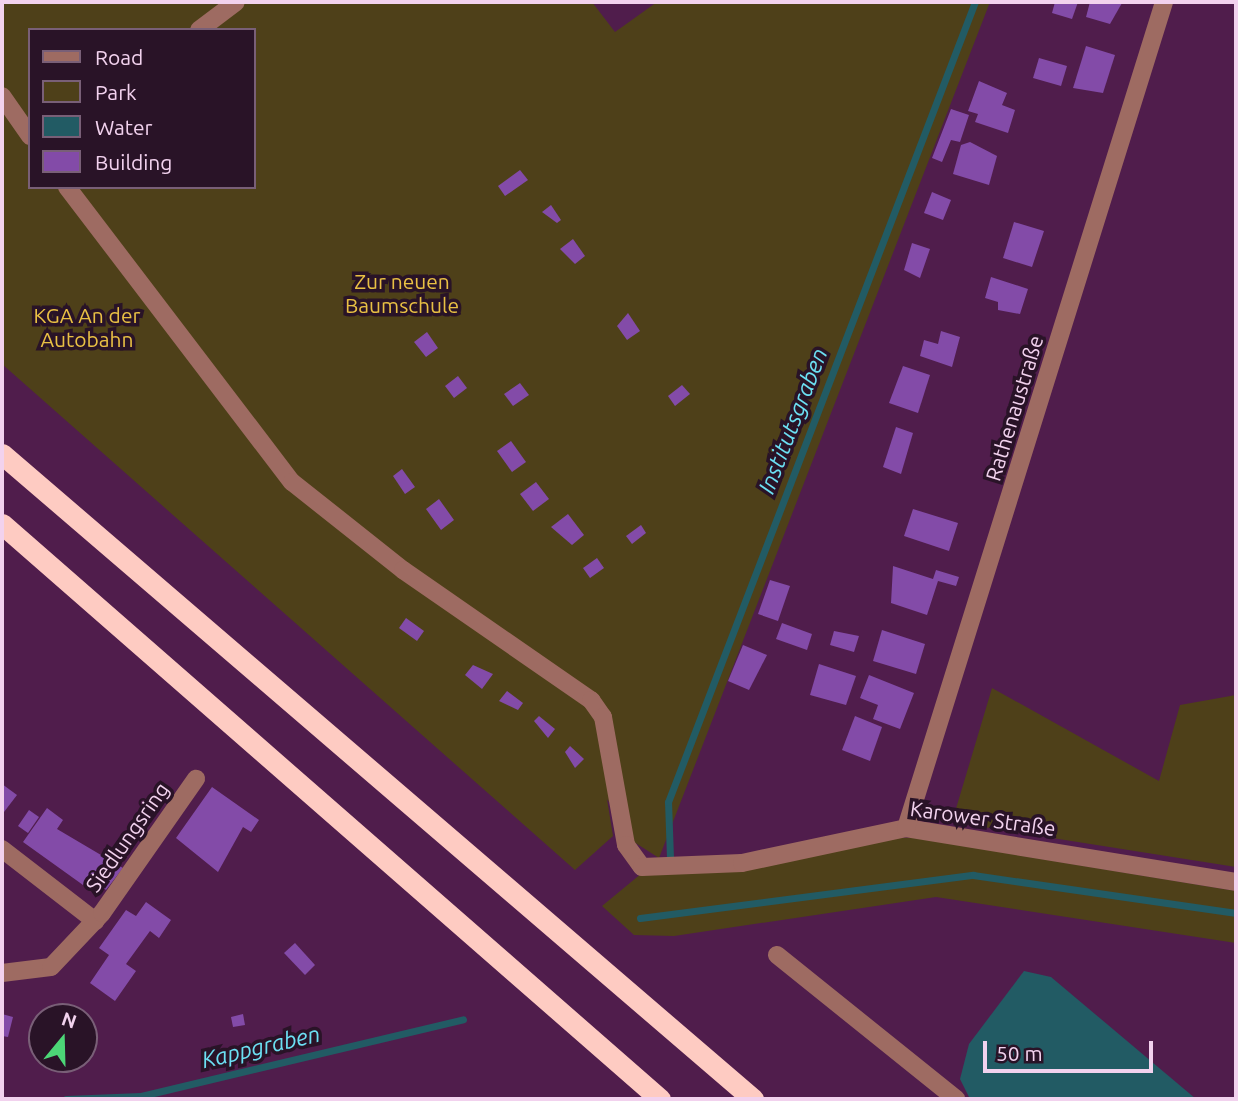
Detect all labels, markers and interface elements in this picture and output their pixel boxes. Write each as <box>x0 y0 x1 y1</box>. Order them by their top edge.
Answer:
legend <box>28 28 256 189</box>
text: Road <box>95 45 143 69</box>
text: Park <box>95 80 137 104</box>
text: Water <box>95 115 153 139</box>
text: Building <box>95 150 172 174</box>
park label: Zur neuen Baumschule <box>345 268 459 318</box>
park label: KGA An der Autobahn <box>34 302 140 352</box>
street label: Rathenaustraße <box>980 332 1048 484</box>
water label: Institutsgraben <box>753 344 833 498</box>
street label: Siedlungsring <box>80 777 174 897</box>
street label: Karower Straße <box>909 795 1057 841</box>
north arrow <box>28 1003 98 1073</box>
text: N <box>59 1007 79 1033</box>
water label: Kappgraben <box>199 1020 323 1074</box>
scale bar <box>986 1028 1156 1072</box>
text: 50 m <box>996 1041 1043 1065</box>

